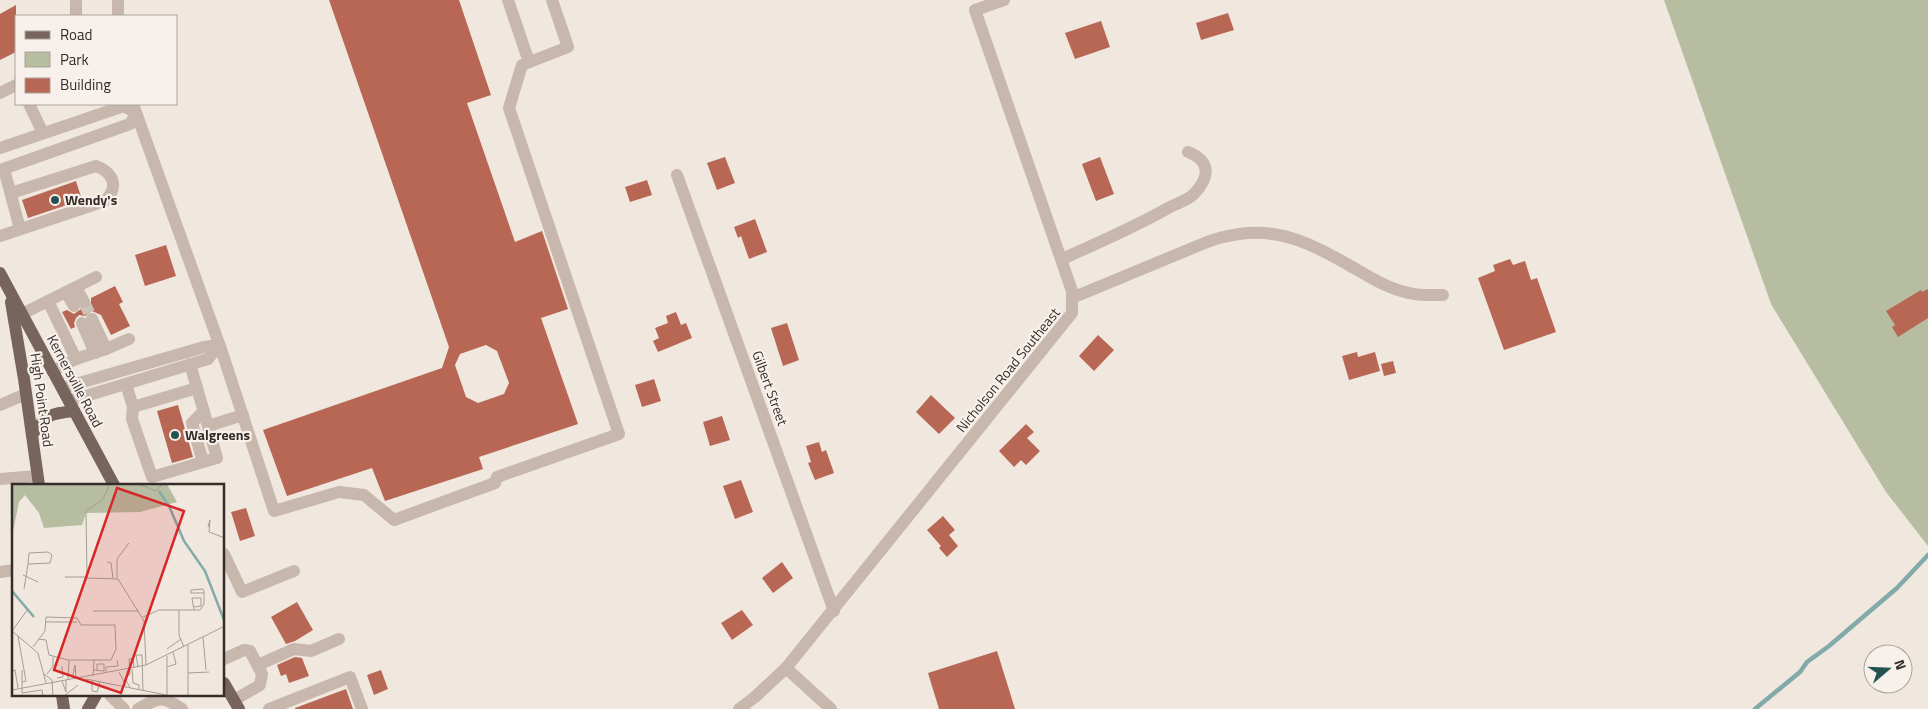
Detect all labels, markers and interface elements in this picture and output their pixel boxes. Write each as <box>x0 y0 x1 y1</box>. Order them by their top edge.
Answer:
legend <box>15 15 178 105</box>
text: Road <box>60 23 92 46</box>
text: Park <box>60 48 89 71</box>
text: Building <box>60 73 111 96</box>
place label: Wendy's <box>65 189 118 210</box>
marker: Wendy's <box>49 194 61 206</box>
street label: Nicholson Road Southeast <box>951 303 1065 437</box>
street label: Kernersville Road <box>42 331 109 431</box>
street label: Gilbert Street <box>747 347 794 428</box>
street label: High Point Road <box>26 352 59 448</box>
place label: Walgreens <box>185 424 250 445</box>
marker: Walgreens <box>169 429 181 441</box>
inset map <box>12 484 225 696</box>
north arrow <box>1863 644 1913 694</box>
text: N <box>1889 657 1912 673</box>

